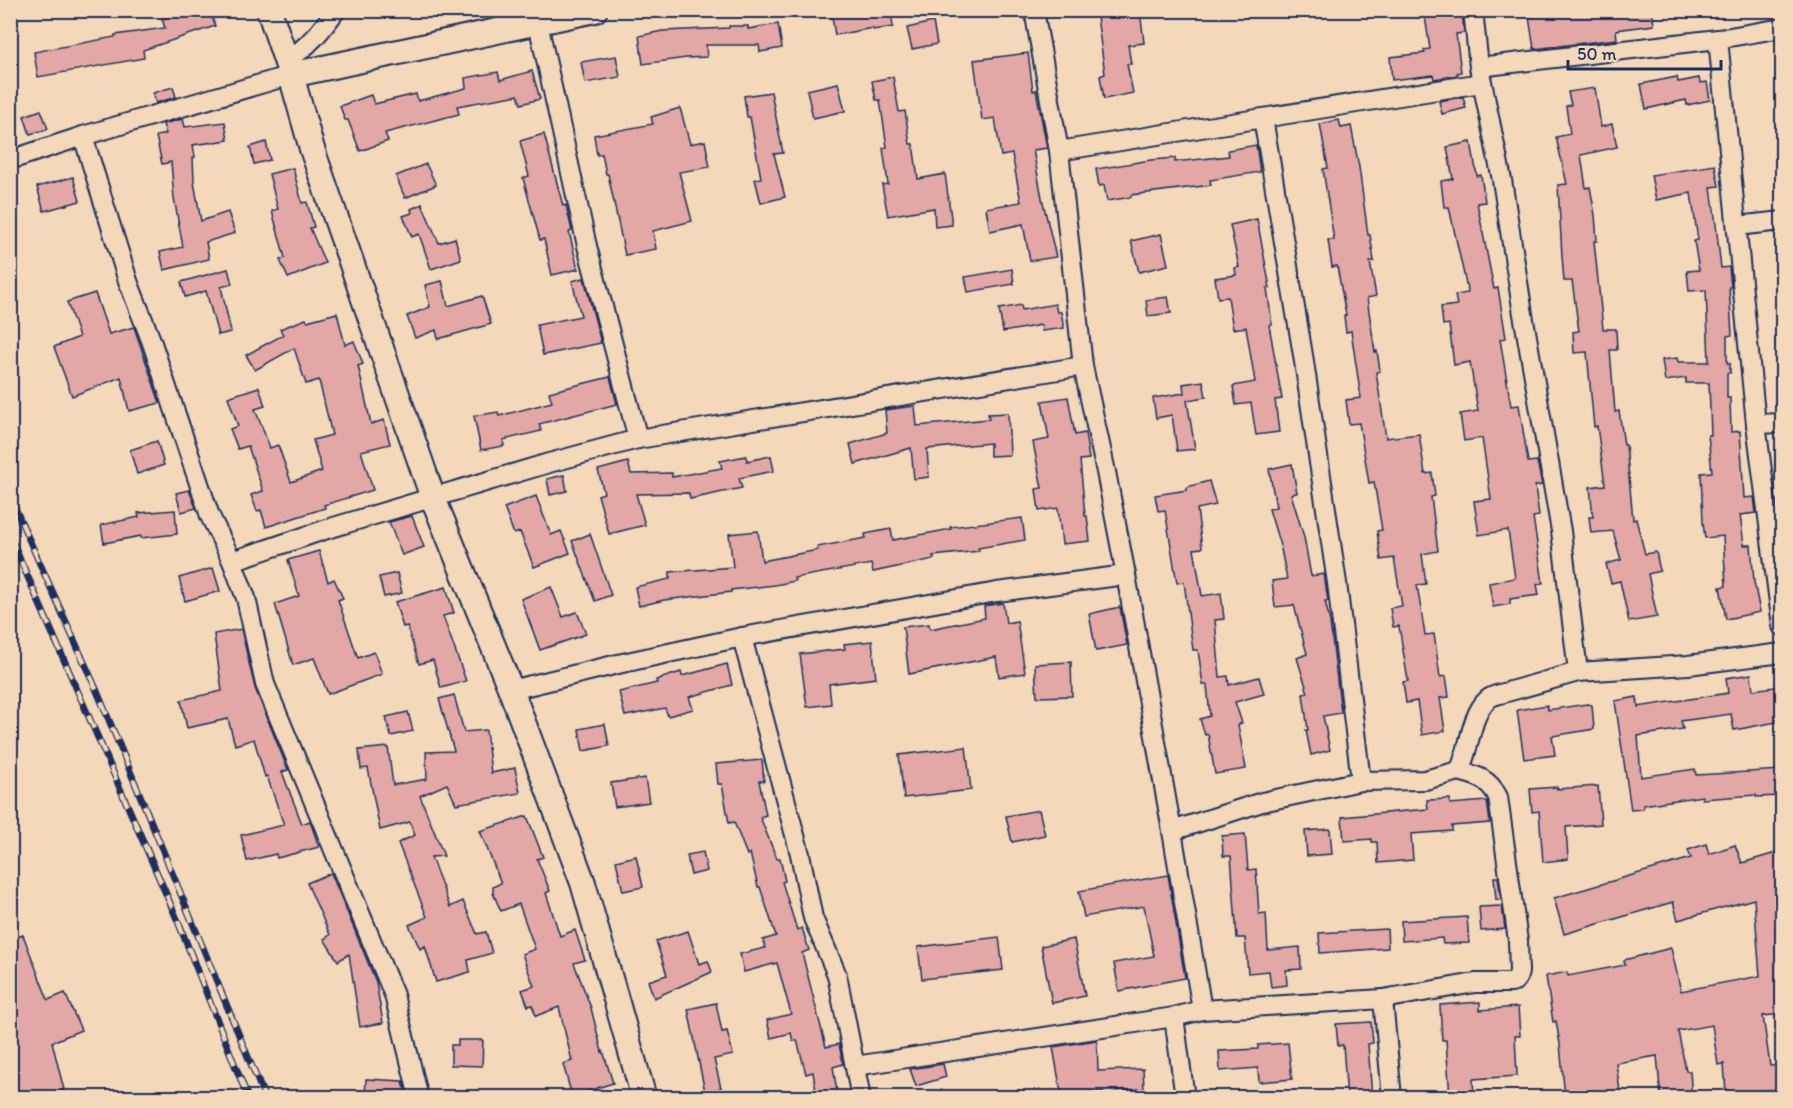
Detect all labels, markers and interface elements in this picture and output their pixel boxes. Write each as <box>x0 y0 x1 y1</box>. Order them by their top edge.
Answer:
scale bar <box>1568 33 1721 71</box>
text: 50 m <box>1577 43 1617 65</box>

